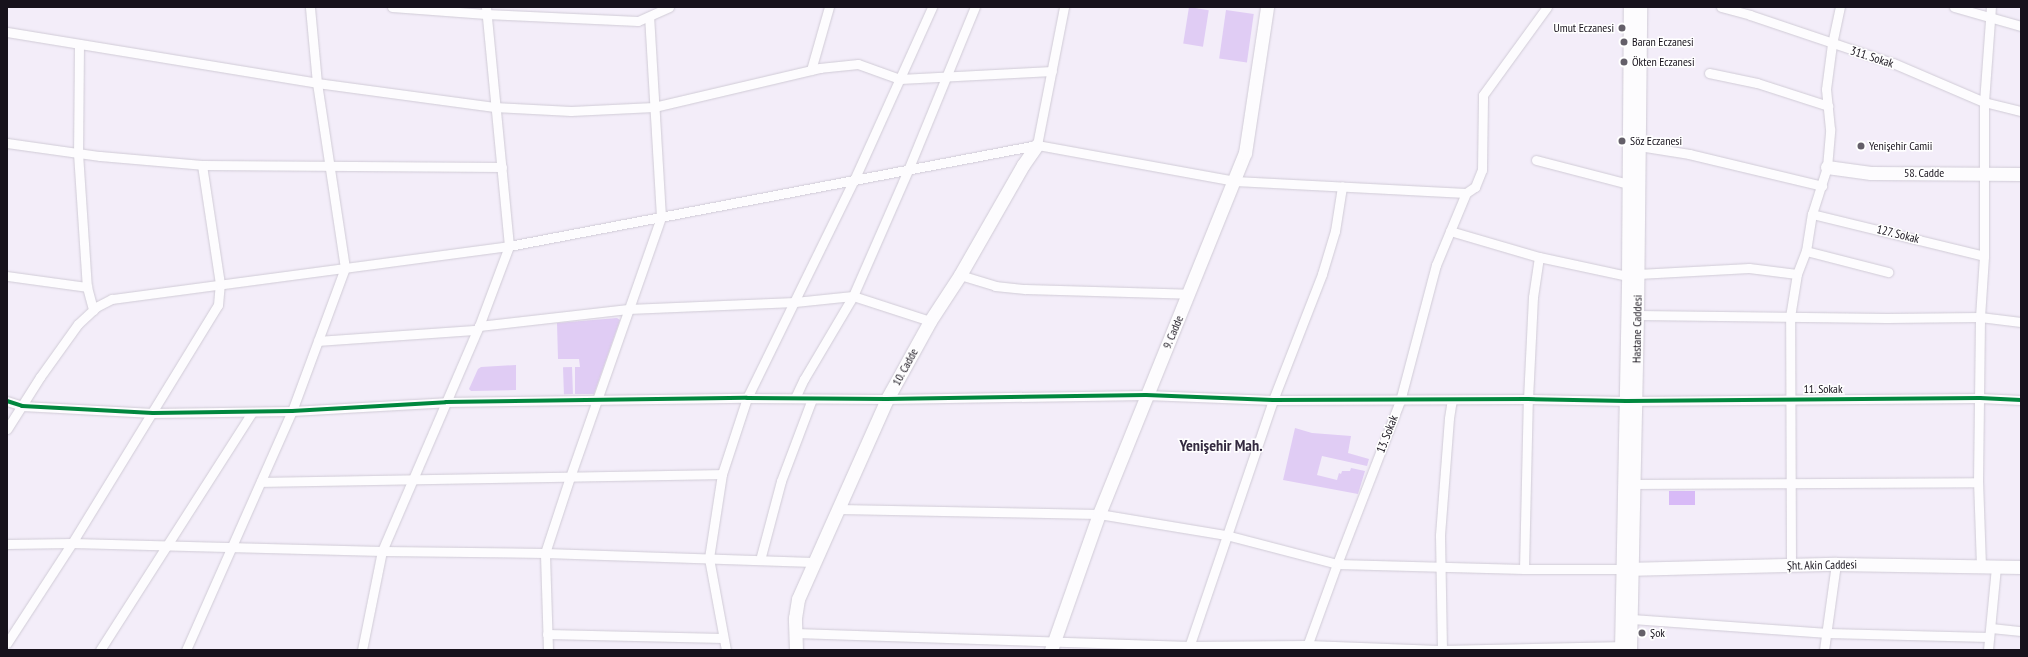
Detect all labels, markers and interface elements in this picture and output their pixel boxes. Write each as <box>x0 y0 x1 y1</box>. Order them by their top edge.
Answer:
place label: Umut Eczanesi <box>1554 21 1614 35</box>
marker: Umut Eczanesi <box>1617 23 1627 33</box>
place label: Baran Eczanesi <box>1632 35 1694 49</box>
marker: Baran Eczanesi <box>1619 37 1629 47</box>
street label: 311. Sokak <box>1848 43 1896 71</box>
place label: Ökten Eczanesi <box>1632 55 1694 69</box>
marker: Ökten Eczanesi <box>1619 57 1629 67</box>
place label: Söz Eczanesi <box>1630 134 1682 148</box>
marker: Söz Eczanesi <box>1617 136 1627 146</box>
place label: Yenişehir Camii <box>1869 139 1932 153</box>
marker: Yenişehir Camii <box>1856 141 1866 151</box>
street label: 58. Cadde <box>1904 166 1944 180</box>
street label: 127. Sokak <box>1875 222 1921 246</box>
street label: Hastane Caddesi <box>1629 295 1645 363</box>
street label: 9. Cadde <box>1159 313 1187 351</box>
street label: 10. Cadde <box>889 346 921 388</box>
street label: 11. Sokak <box>1803 382 1843 396</box>
street label: 13. Sokak <box>1373 413 1401 455</box>
district label: Yenişehir Mah. <box>1179 435 1263 455</box>
street label: Şht. Akin Caddesi <box>1786 557 1858 573</box>
place label: Şok <box>1650 626 1665 640</box>
marker: Şok <box>1637 628 1647 638</box>

